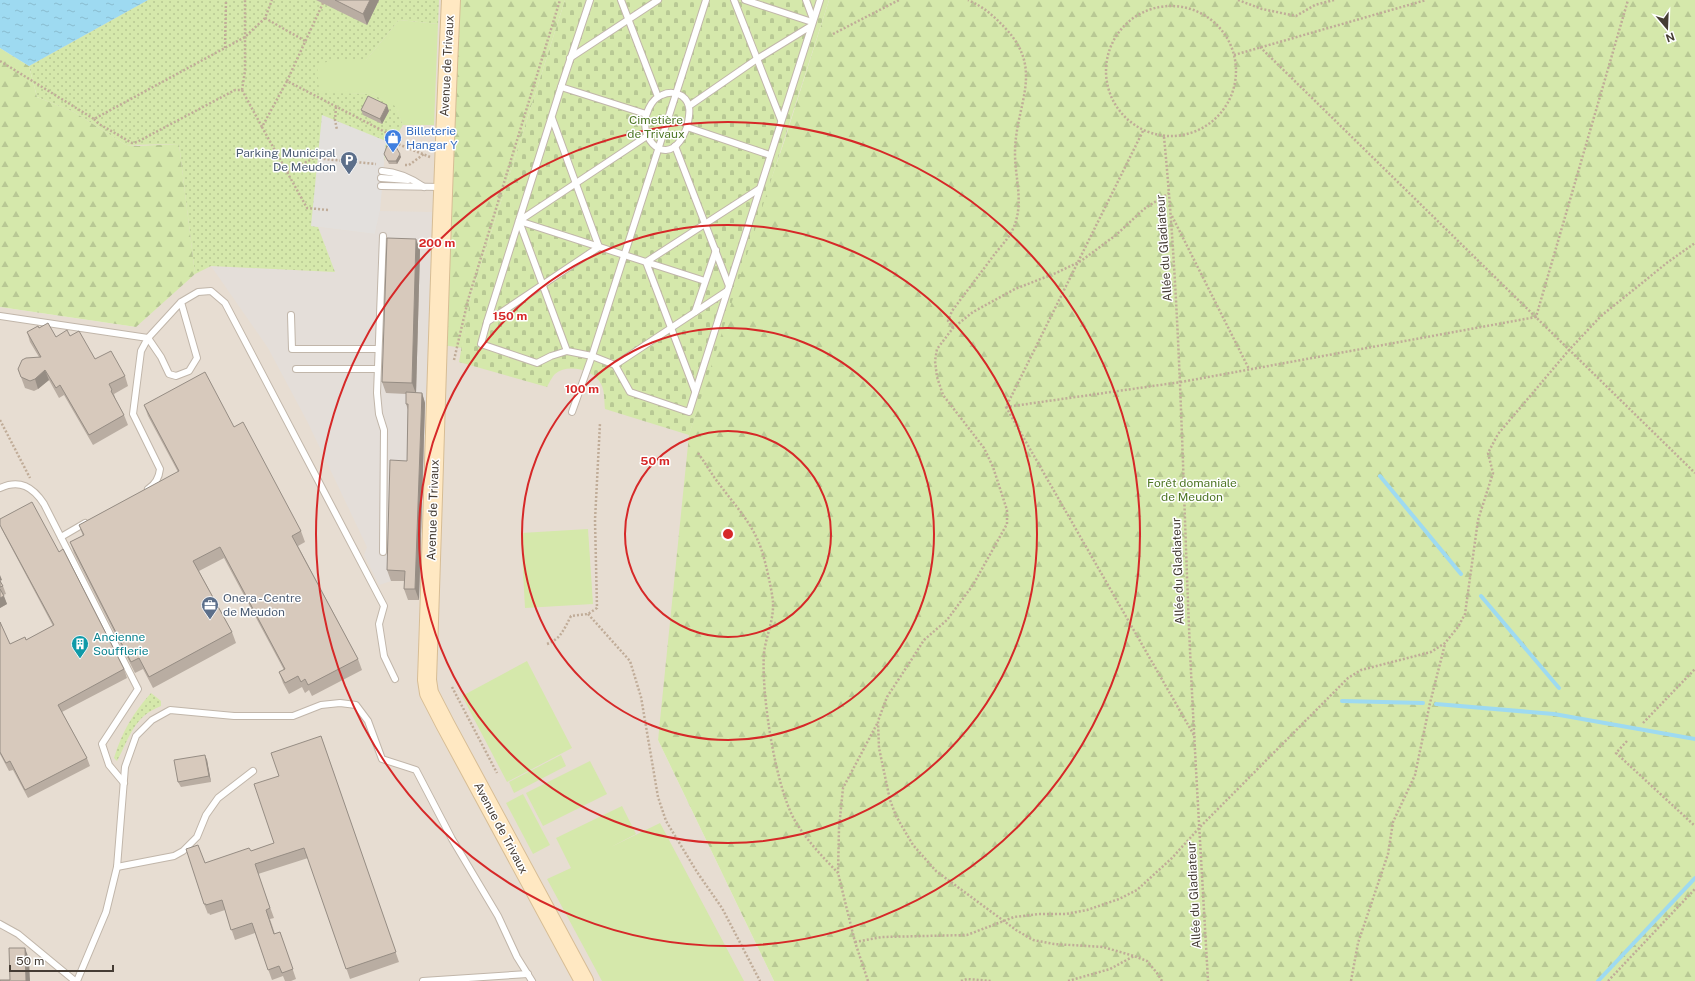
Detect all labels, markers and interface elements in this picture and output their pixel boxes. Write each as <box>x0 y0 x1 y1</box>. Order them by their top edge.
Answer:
north arrow <box>1647 8 1687 48</box>
street label: Avenue de Trivaux <box>437 15 457 117</box>
text: N <box>1664 30 1676 45</box>
park label: Cimetière de Trivaux <box>627 113 685 141</box>
place label: Billeterie Hangar Y <box>406 124 458 152</box>
shop icon: Billeterie Hangar Y <box>383 128 403 153</box>
place label: Parking Municipal De Meudon <box>236 146 336 174</box>
parking icon: Parking Municipal De Meudon <box>339 150 359 175</box>
street label: Allée du Gladiateur <box>1153 194 1175 302</box>
text: 200 m <box>419 236 455 250</box>
text: 150 m <box>493 309 527 323</box>
text: 100 m <box>565 382 599 396</box>
text: 50 m <box>640 454 670 468</box>
street label: Avenue de Trivaux <box>424 459 442 561</box>
park label: Forêt domaniale de Meudon <box>1147 476 1237 504</box>
street label: Allée du Gladiateur <box>1169 517 1187 625</box>
centre of rings <box>721 527 735 541</box>
place label: Onera - Centre de Meudon <box>223 591 302 619</box>
office icon: Onera - Centre de Meudon <box>200 595 220 620</box>
place label: Ancienne Soufflerie <box>93 630 149 658</box>
building icon: Ancienne Soufflerie <box>70 634 90 659</box>
street label: Avenue de Trivaux <box>471 780 531 876</box>
street label: Allée du Gladiateur <box>1184 841 1204 949</box>
scale bar <box>10 947 113 973</box>
text: 50 m <box>16 954 44 968</box>

